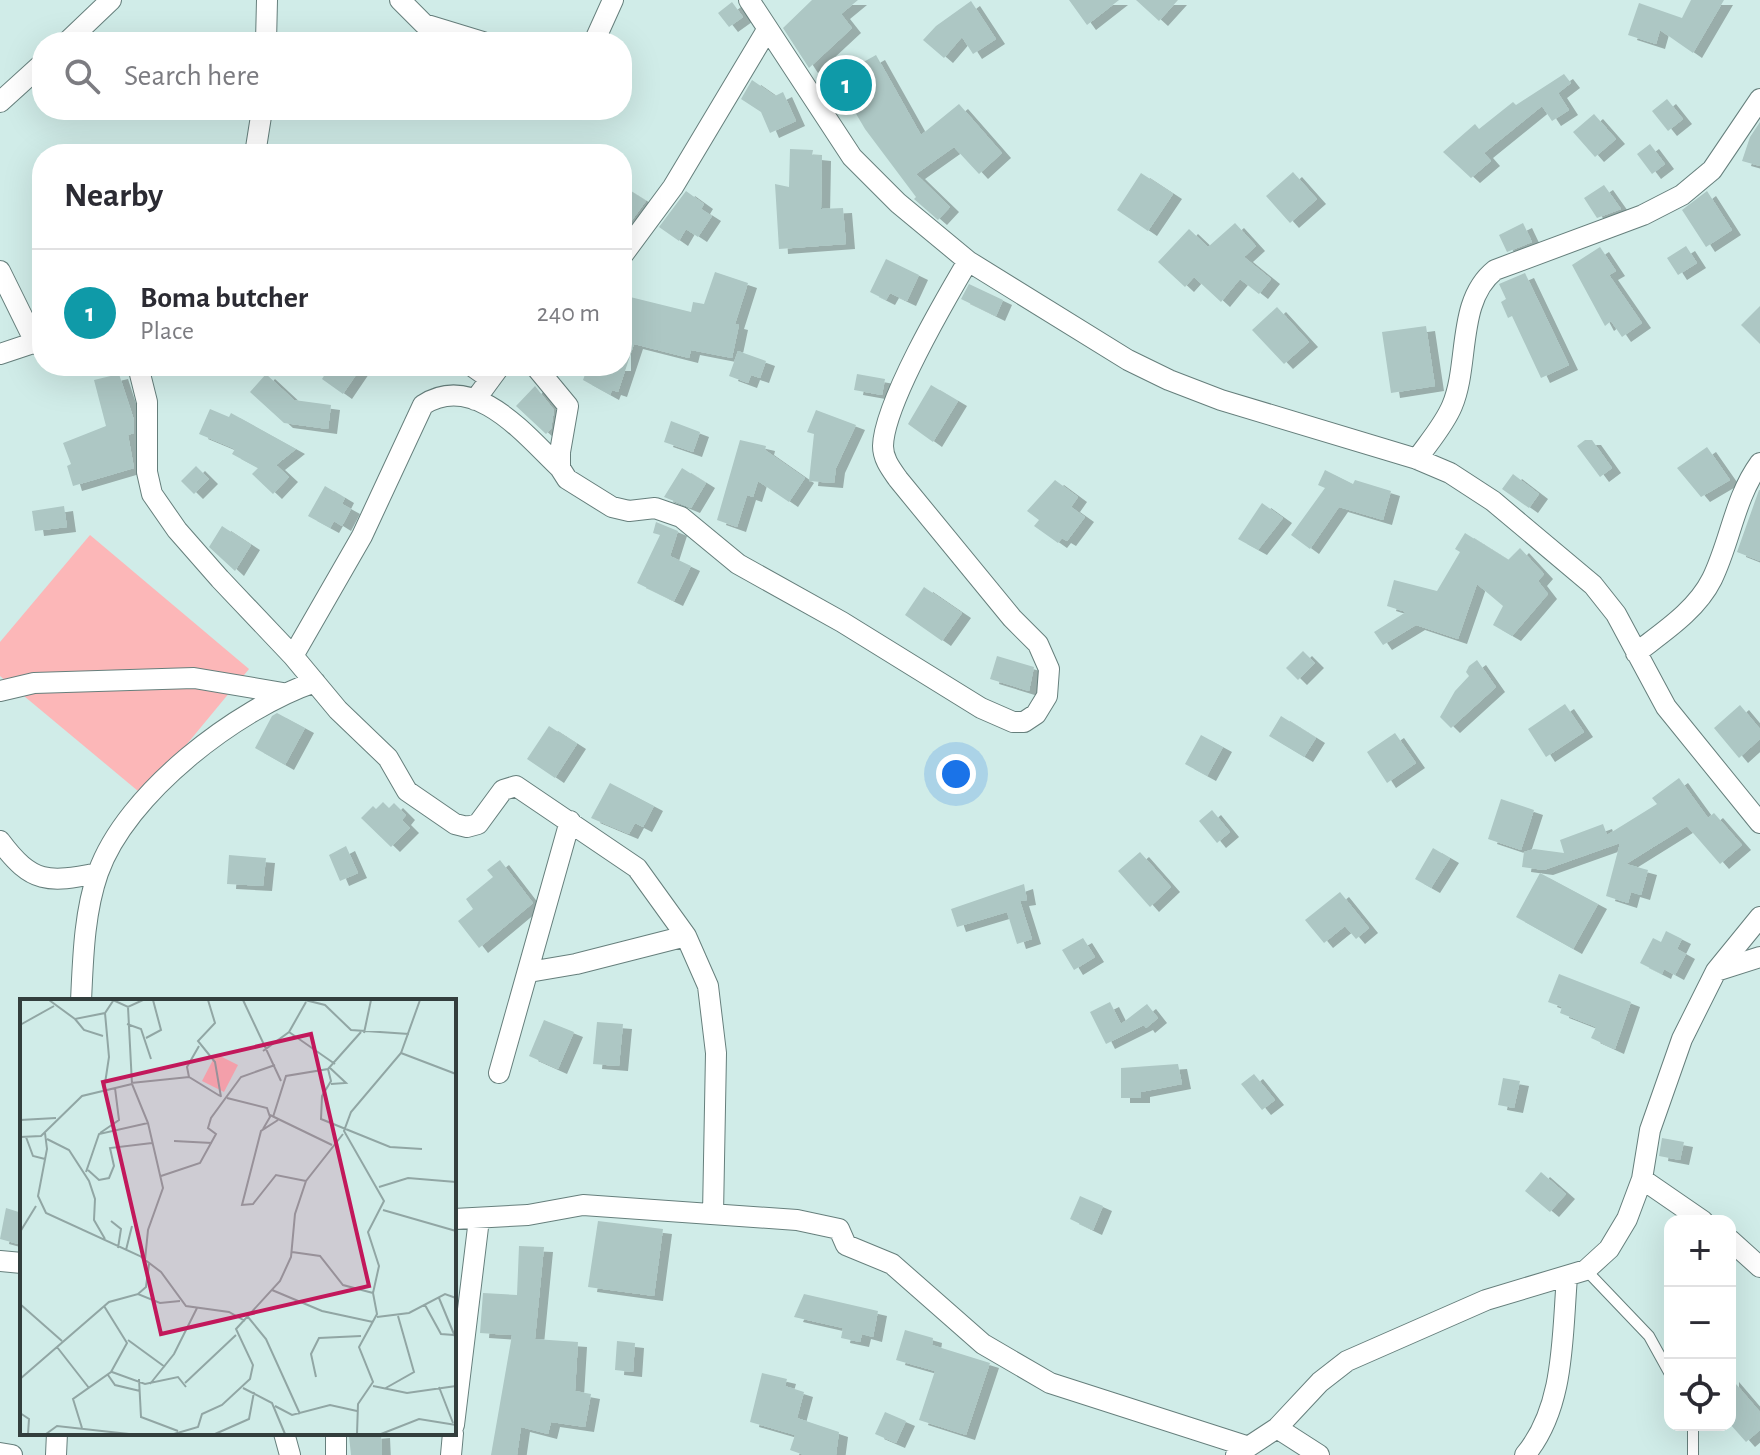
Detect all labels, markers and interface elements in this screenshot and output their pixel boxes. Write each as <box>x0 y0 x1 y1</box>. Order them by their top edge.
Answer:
search box <box>32 32 632 120</box>
icon: search <box>60 54 104 98</box>
pin: 1 <box>820 55 872 115</box>
text: Search here <box>124 61 260 91</box>
text: Nearby <box>64 179 163 213</box>
text: Boma butcher <box>140 283 308 313</box>
text: 1 <box>85 300 95 326</box>
text: 240 m <box>537 300 600 326</box>
text: Place <box>140 318 194 344</box>
your location <box>936 754 976 794</box>
inset map <box>20 999 456 1435</box>
map controls <box>1664 1215 1736 1431</box>
button: + <box>1664 1215 1736 1287</box>
button: − <box>1664 1287 1736 1359</box>
button: locate <box>1664 1359 1736 1431</box>

